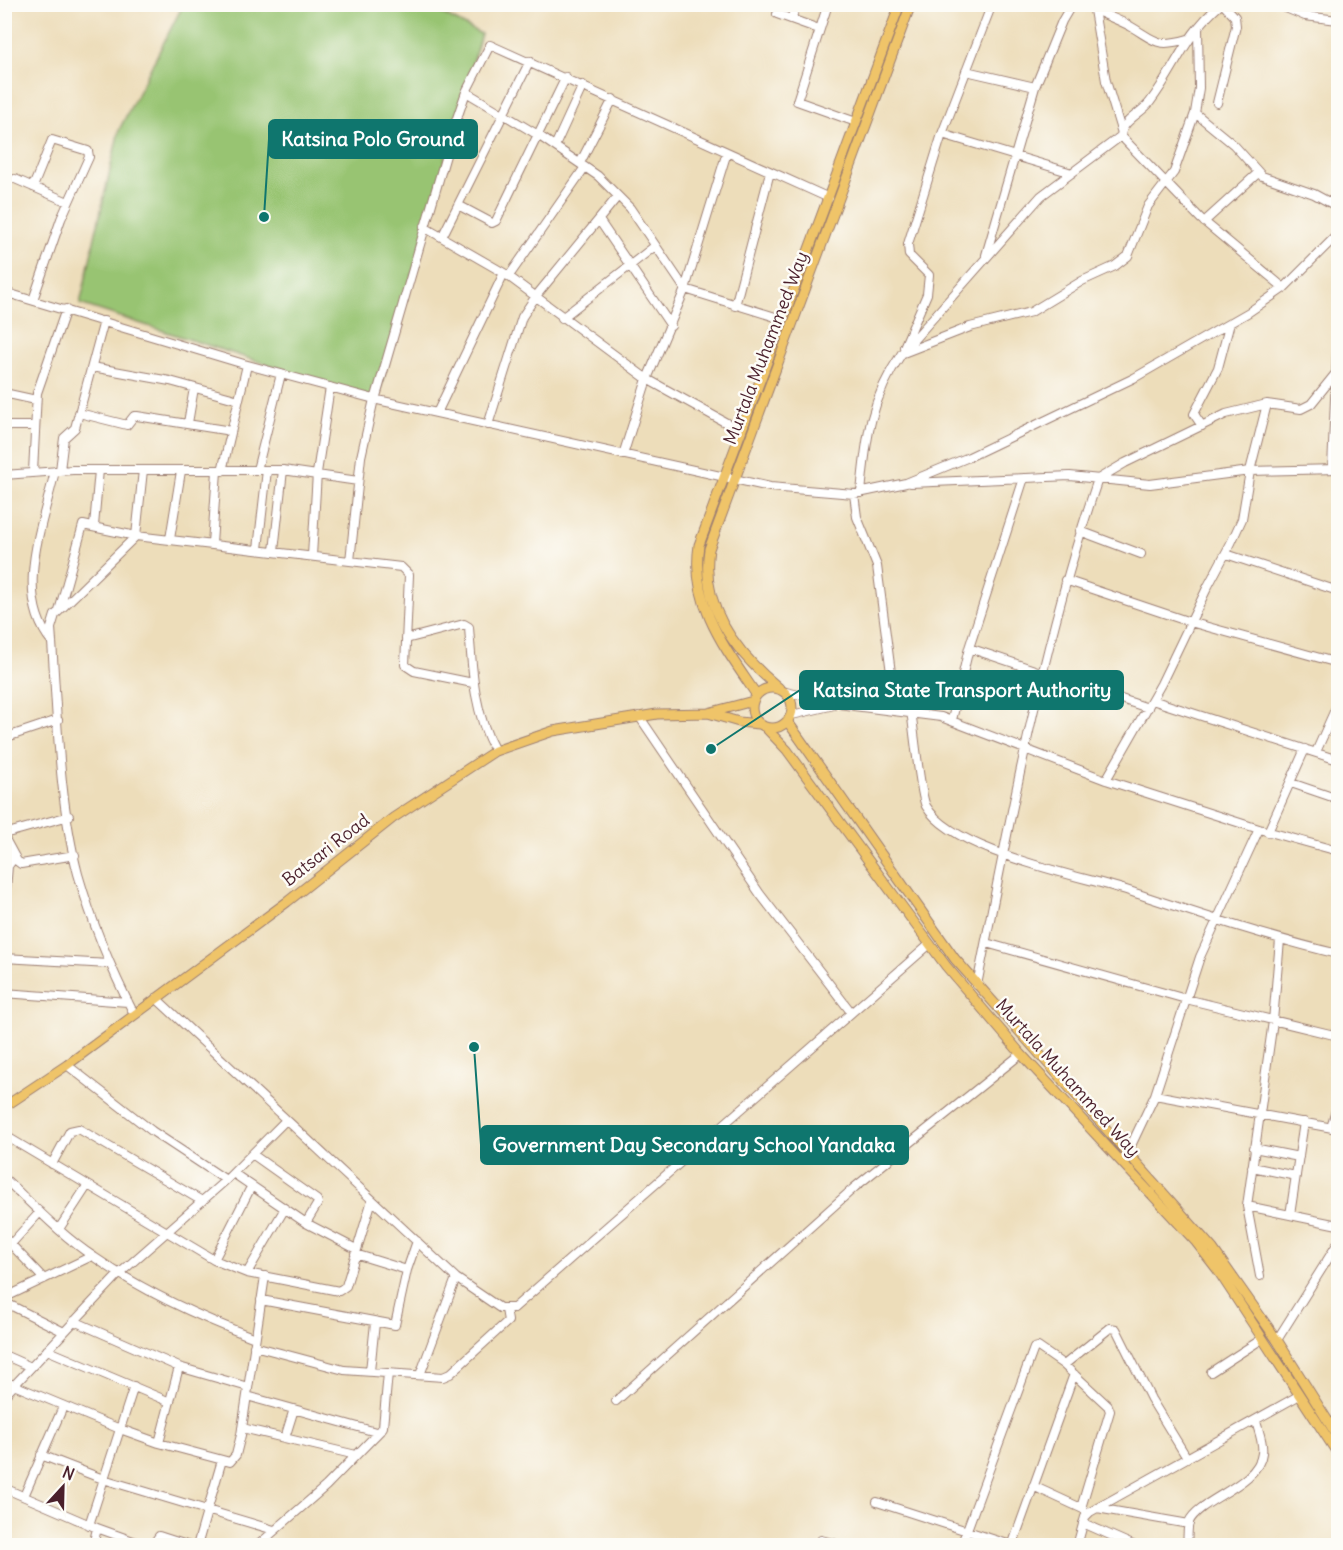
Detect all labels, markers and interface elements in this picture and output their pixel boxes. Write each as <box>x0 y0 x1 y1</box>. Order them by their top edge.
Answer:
callout: Katsina Polo Ground <box>269 120 477 158</box>
text: Katsina Polo Ground <box>281 126 465 151</box>
street label: Murtala Muhammed Way <box>718 248 813 448</box>
callout: Katsina State Transport Authority <box>800 671 1123 709</box>
text: Katsina State Transport Authority <box>813 677 1111 702</box>
street label: Batsari Road <box>277 808 374 891</box>
street label: Murtala Muhammed Way <box>991 994 1146 1162</box>
callout: Government Day Secondary School Yandaka <box>481 1126 908 1164</box>
text: Government Day Secondary School Yandaka <box>493 1132 896 1157</box>
north arrow <box>33 1457 93 1517</box>
text: N <box>60 1462 77 1484</box>

